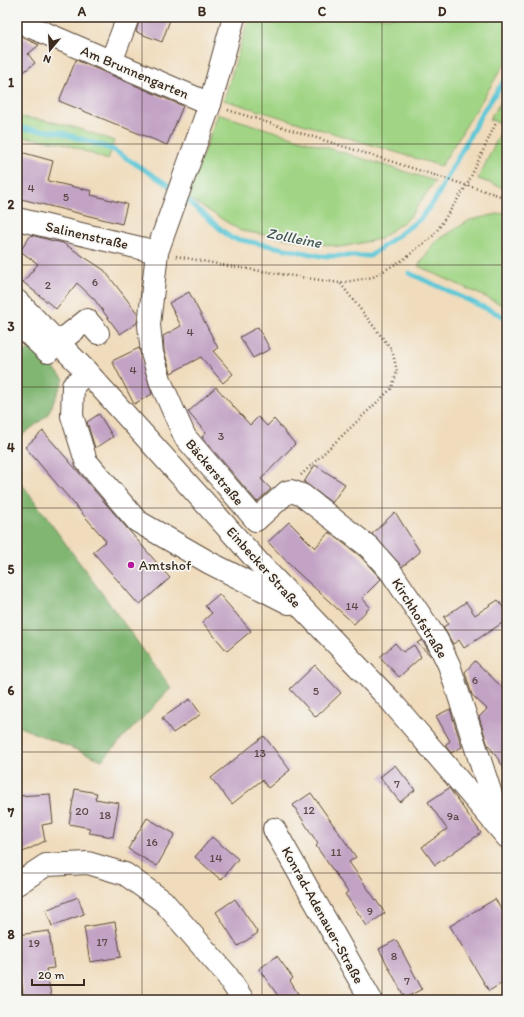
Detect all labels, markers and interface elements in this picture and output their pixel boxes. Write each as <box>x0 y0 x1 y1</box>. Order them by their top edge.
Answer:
text: A <box>77 4 87 19</box>
text: B <box>198 4 207 19</box>
text: C <box>318 4 327 19</box>
text: D <box>438 4 447 19</box>
north arrow <box>30 30 70 70</box>
street label: Am Brunnengarten <box>78 42 191 103</box>
text: N <box>42 52 53 66</box>
text: 1 <box>8 75 14 90</box>
house number: 4 <box>27 181 35 195</box>
house number: 5 <box>63 190 69 204</box>
text: 2 <box>8 197 15 212</box>
street label: Salinenstraße <box>44 218 130 253</box>
water label: Zollleine <box>265 224 324 252</box>
house number: 6 <box>92 275 98 289</box>
house number: 2 <box>45 278 52 292</box>
text: 3 <box>7 319 15 334</box>
house number: 4 <box>186 325 194 339</box>
house number: 4 <box>129 363 137 377</box>
house number: 3 <box>218 429 225 443</box>
street label: Bäckerstraße <box>182 436 247 509</box>
text: 4 <box>7 440 15 455</box>
street label: Einbecker Straße <box>223 523 305 612</box>
place label: Amtshof <box>139 557 192 574</box>
marker: Amtshof <box>126 560 136 570</box>
text: 5 <box>8 562 15 577</box>
street label: Kirchhofstraße <box>388 575 451 662</box>
house number: 14 <box>346 599 358 613</box>
house number: 6 <box>472 673 478 687</box>
text: 6 <box>8 683 15 698</box>
house number: 5 <box>313 684 319 698</box>
house number: 13 <box>254 746 267 760</box>
house number: 7 <box>394 777 400 791</box>
house number: 12 <box>303 803 316 817</box>
house number: 20 <box>75 804 89 818</box>
text: 7 <box>7 805 15 820</box>
house number: 18 <box>99 808 111 822</box>
house number: 9a <box>447 809 460 823</box>
house number: 16 <box>146 835 158 849</box>
street label: Konrad-Adenauer-Straße <box>278 844 368 987</box>
house number: 11 <box>330 845 342 859</box>
house number: 14 <box>210 851 222 865</box>
house number: 9 <box>367 904 373 918</box>
text: 8 <box>7 927 15 942</box>
house number: 17 <box>96 935 108 949</box>
house number: 19 <box>28 936 40 950</box>
house number: 8 <box>391 949 398 963</box>
scale bar <box>32 961 84 987</box>
text: 20 m <box>38 968 65 982</box>
house number: 7 <box>404 974 410 988</box>

